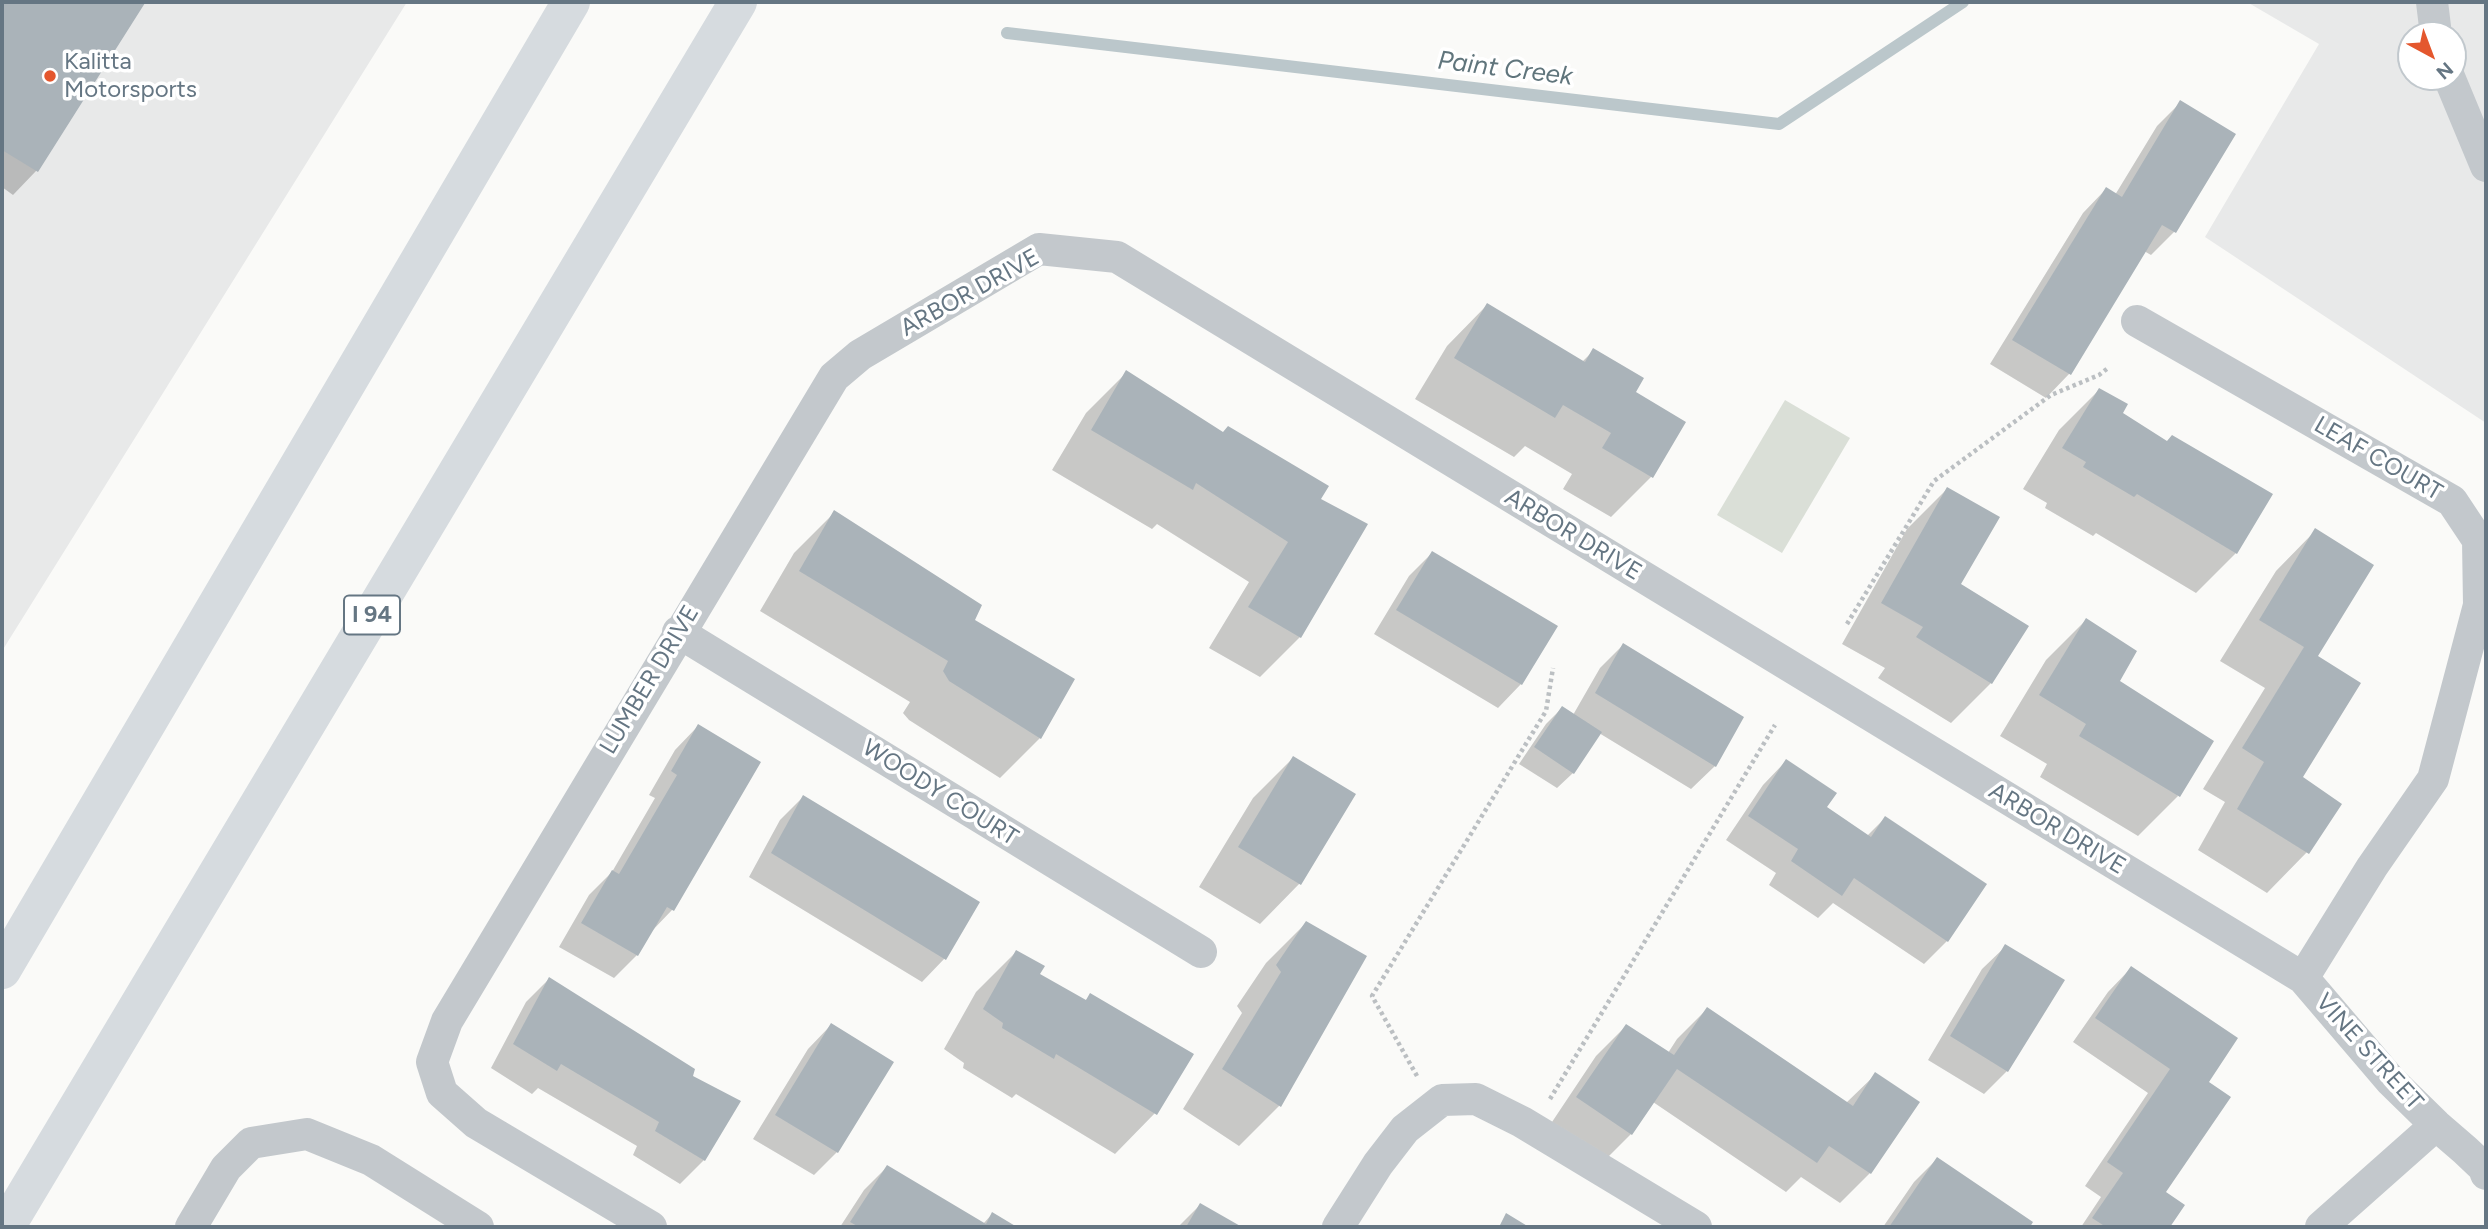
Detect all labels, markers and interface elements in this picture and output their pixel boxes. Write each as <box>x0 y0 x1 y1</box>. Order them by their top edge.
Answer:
north arrow <box>2397 21 2467 91</box>
water label: Paint Creek <box>1436 45 1574 93</box>
place label: Kalitta Motorsports <box>64 48 197 104</box>
text: N <box>2432 57 2458 84</box>
marker: Kalitta Motorsports <box>42 68 58 84</box>
street label: ARBOR DRIVE <box>896 243 1044 343</box>
street label: LEAF COURT <box>2309 411 2447 507</box>
street label: ARBOR DRIVE <box>1499 483 1647 587</box>
road number: I 94 <box>344 596 400 635</box>
street label: LUMBER DRIVE <box>594 600 706 760</box>
street label: WOODY COURT <box>857 734 1023 852</box>
street label: ARBOR DRIVE <box>1983 777 2131 881</box>
street label: VINE STREET <box>2309 988 2429 1116</box>

